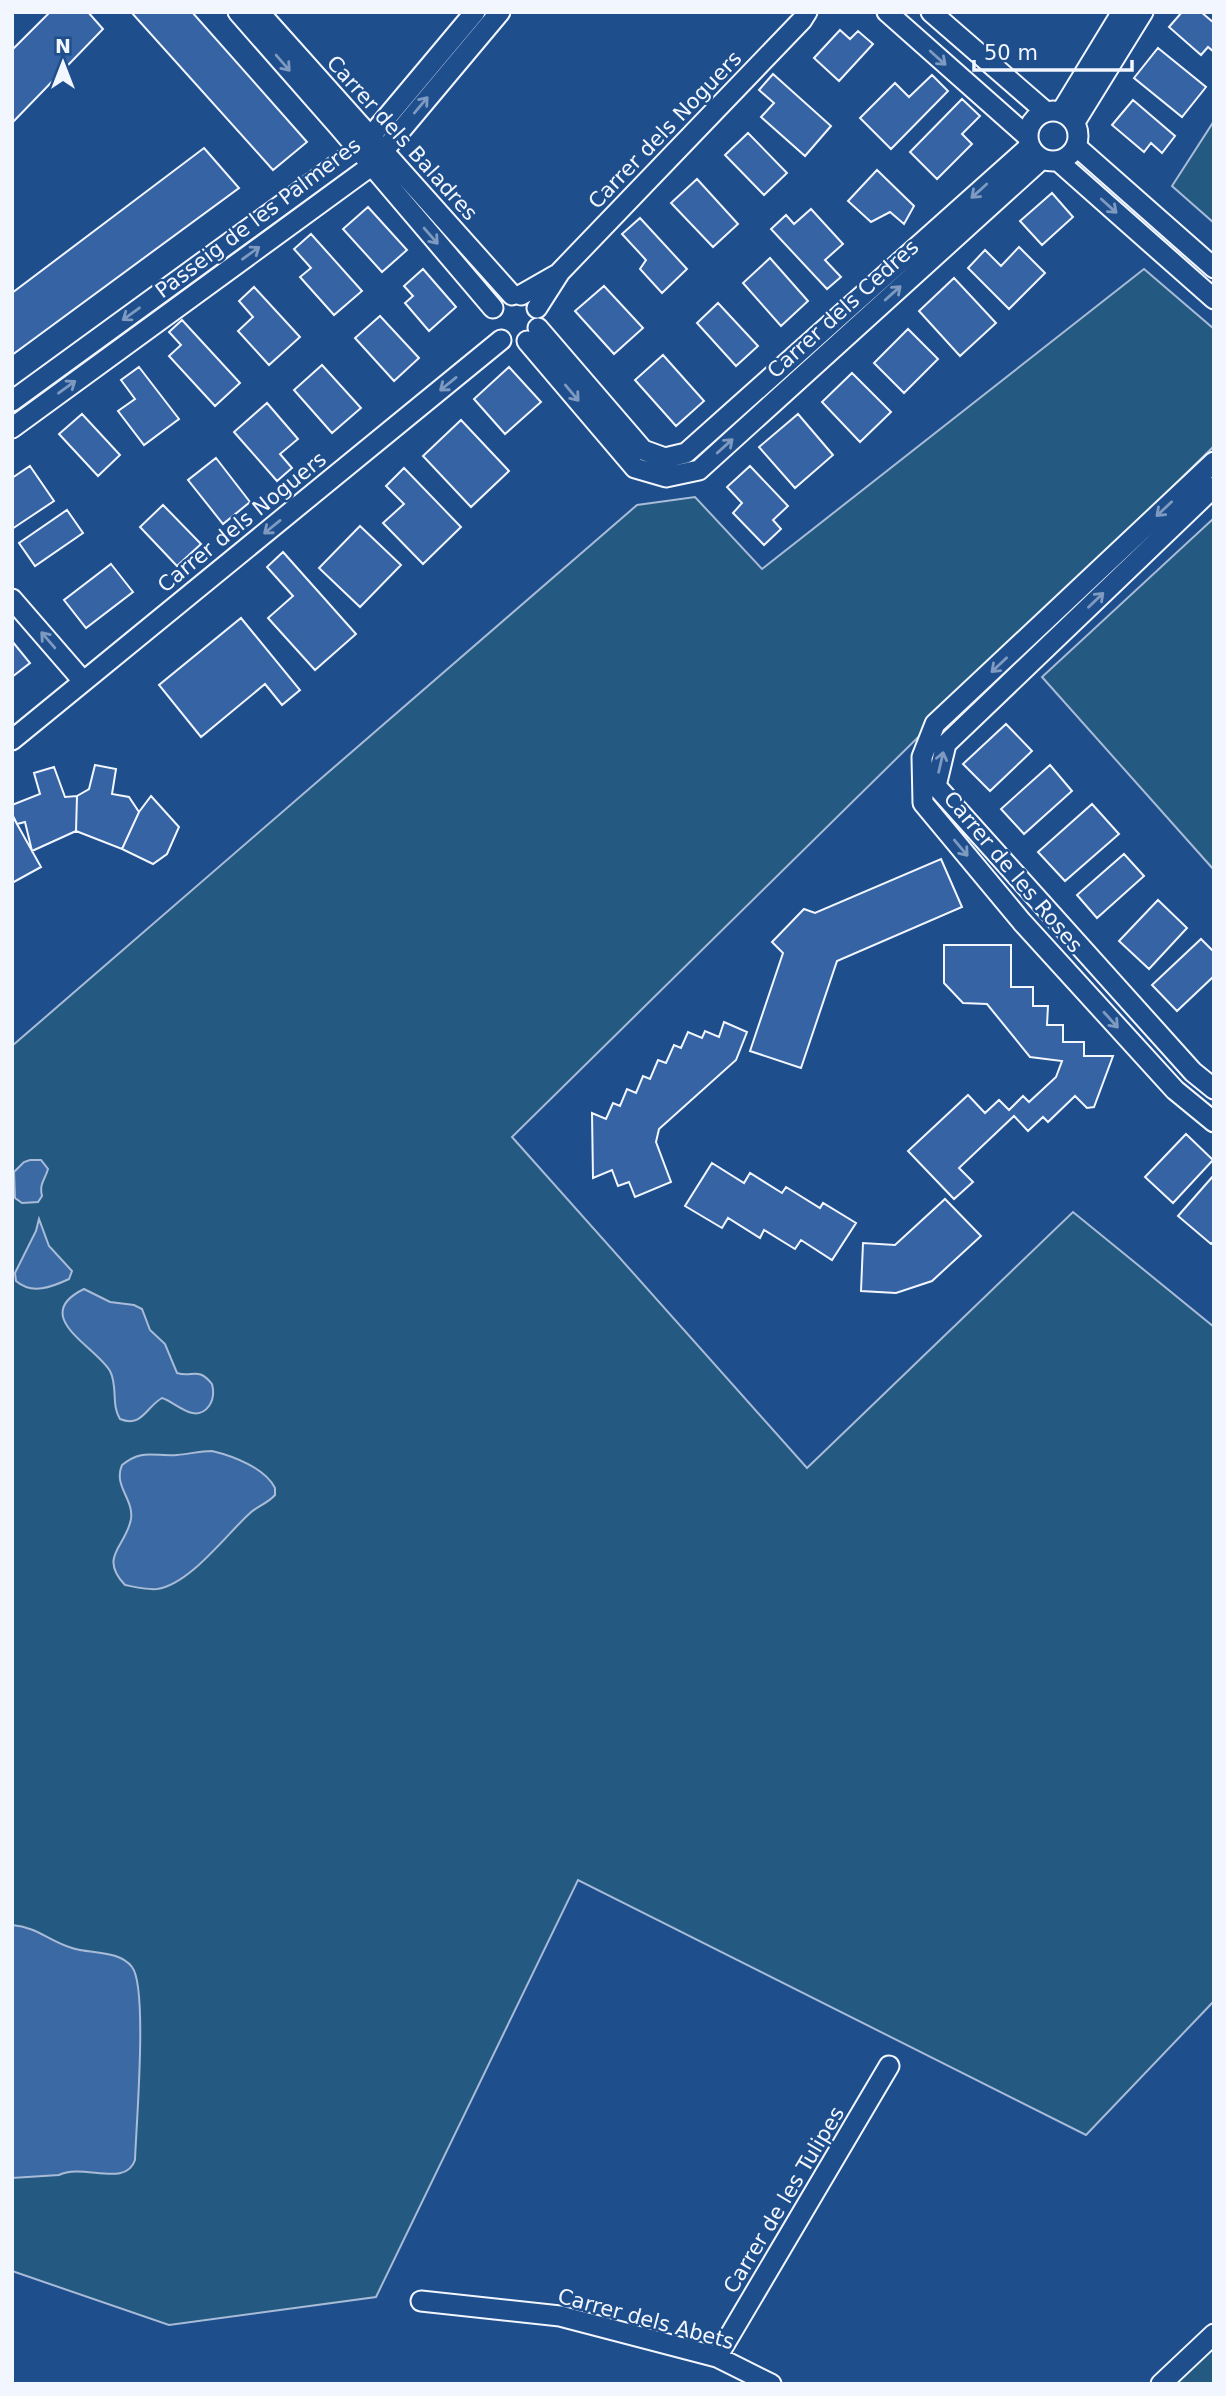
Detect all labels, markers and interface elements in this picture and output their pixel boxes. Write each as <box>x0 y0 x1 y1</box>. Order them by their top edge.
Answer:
north arrow <box>28 28 98 98</box>
scale bar <box>974 28 1132 72</box>
text: N <box>55 35 71 57</box>
text: 50 m <box>984 41 1038 65</box>
street label: Carrer dels Noguers <box>584 46 746 214</box>
one-way arrow <box>929 49 947 65</box>
street label: Carrer dels Baladres <box>322 51 482 225</box>
one-way arrow <box>275 54 291 72</box>
one-way arrow <box>413 96 429 114</box>
street label: Passeig de les Palmeres <box>151 133 365 303</box>
one-way arrow <box>970 183 988 199</box>
one-way arrow <box>1100 198 1118 214</box>
one-way arrow <box>423 227 439 245</box>
street label: Carrer dels Cedres <box>763 235 923 383</box>
one-way arrow <box>241 246 260 261</box>
one-way arrow <box>884 286 902 302</box>
one-way arrow <box>122 307 141 321</box>
one-way arrow <box>440 376 458 391</box>
one-way arrow <box>58 380 76 395</box>
one-way arrow <box>563 384 579 402</box>
one-way arrow <box>716 438 733 455</box>
street label: Carrer dels Noguers <box>153 447 331 597</box>
one-way arrow <box>1156 500 1173 517</box>
one-way arrow <box>263 520 281 535</box>
one-way arrow <box>1088 591 1105 608</box>
one-way arrow <box>40 631 56 649</box>
one-way arrow <box>990 656 1007 673</box>
one-way arrow <box>935 751 949 774</box>
street label: Carrer de les Roses <box>939 787 1087 957</box>
one-way arrow <box>954 839 969 857</box>
one-way arrow <box>1103 1011 1119 1029</box>
street label: Carrer de les Tulipes <box>719 2102 849 2298</box>
street label: Carrer dels Abets <box>555 2284 737 2354</box>

